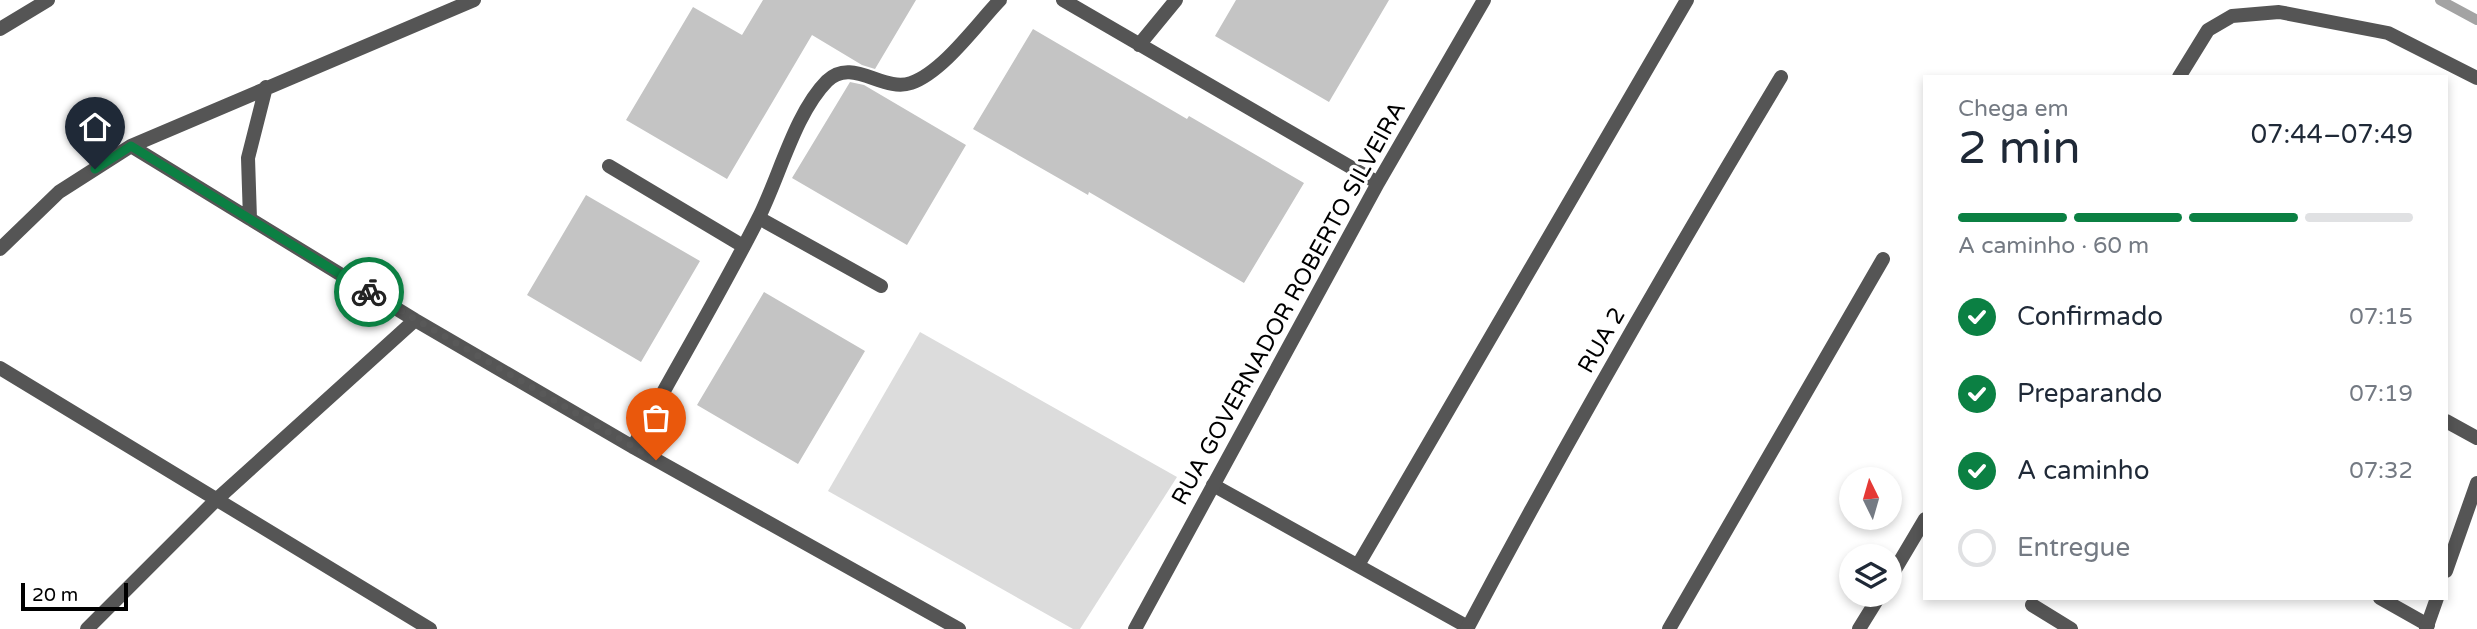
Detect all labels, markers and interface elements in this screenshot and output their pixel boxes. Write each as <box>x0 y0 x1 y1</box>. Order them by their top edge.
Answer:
text: Chega em <box>1958 95 2069 123</box>
pin <box>65 97 125 169</box>
street label: RUA GOVERNADOR ROBERTO SILVEIRA <box>1166 97 1412 510</box>
icon: home <box>76 108 114 146</box>
text: 07:44–07:49 <box>2251 119 2413 150</box>
text: 2 min <box>1958 121 2081 176</box>
text: A caminho · 60 m <box>1958 232 2149 260</box>
courier <box>334 257 404 327</box>
icon: bike <box>350 273 388 311</box>
icon: check <box>1958 298 1996 336</box>
text: Confirmado <box>2017 301 2163 332</box>
street label: RUA 2 <box>1572 303 1632 378</box>
text: 07:15 <box>2349 303 2413 331</box>
icon: check <box>1958 375 1996 413</box>
text: Preparando <box>2017 378 2162 409</box>
text: 07:19 <box>2349 380 2413 408</box>
pin <box>626 388 686 460</box>
icon: bag <box>637 399 675 437</box>
icon: check <box>1958 452 1996 490</box>
text: A caminho <box>2017 455 2149 486</box>
text: 07:32 <box>2349 457 2413 485</box>
north arrow <box>1839 467 1902 530</box>
map controls <box>1839 467 1902 607</box>
text: Entregue <box>2017 532 2130 563</box>
button: layers <box>1839 544 1902 607</box>
scale bar <box>21 580 128 612</box>
text: 20 m <box>32 584 78 606</box>

